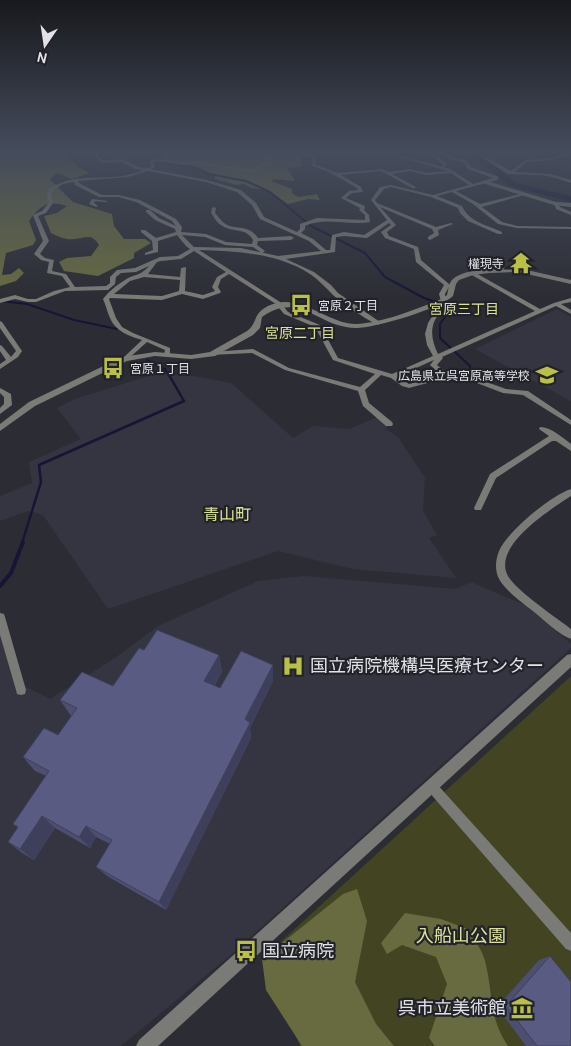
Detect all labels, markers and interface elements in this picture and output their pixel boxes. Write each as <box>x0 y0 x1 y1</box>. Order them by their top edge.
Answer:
north arrow <box>20 20 70 70</box>
text: N <box>35 48 49 68</box>
temple icon: 權現寺 <box>508 250 534 276</box>
place label: 權現寺 <box>468 256 504 271</box>
bus stop icon: 宮原２丁目 <box>288 292 314 318</box>
place label: 宮原２丁目 <box>318 298 378 313</box>
district label: 宮原三丁目 <box>429 300 499 318</box>
district label: 宮原二丁目 <box>265 324 335 342</box>
bus stop icon: 宮原１丁目 <box>100 355 126 381</box>
place label: 宮原１丁目 <box>130 361 190 376</box>
school or university icon: 広島県立呉宮原高等学校 <box>534 362 560 388</box>
place label: 広島県立呉宮原高等学校 <box>398 368 530 383</box>
district label: 青山町 <box>203 505 251 524</box>
hospital icon: 国立病院機構呉医療センター <box>280 653 306 679</box>
place label: 国立病院機構呉医療センター <box>310 655 544 677</box>
park label: 入船山公園 <box>416 925 506 947</box>
bus stop icon: 国立病院 <box>233 938 259 964</box>
place label: 国立病院 <box>262 940 334 962</box>
museum icon: 呉市立美術館 <box>509 995 535 1021</box>
place label: 呉市立美術館 <box>398 997 506 1019</box>

